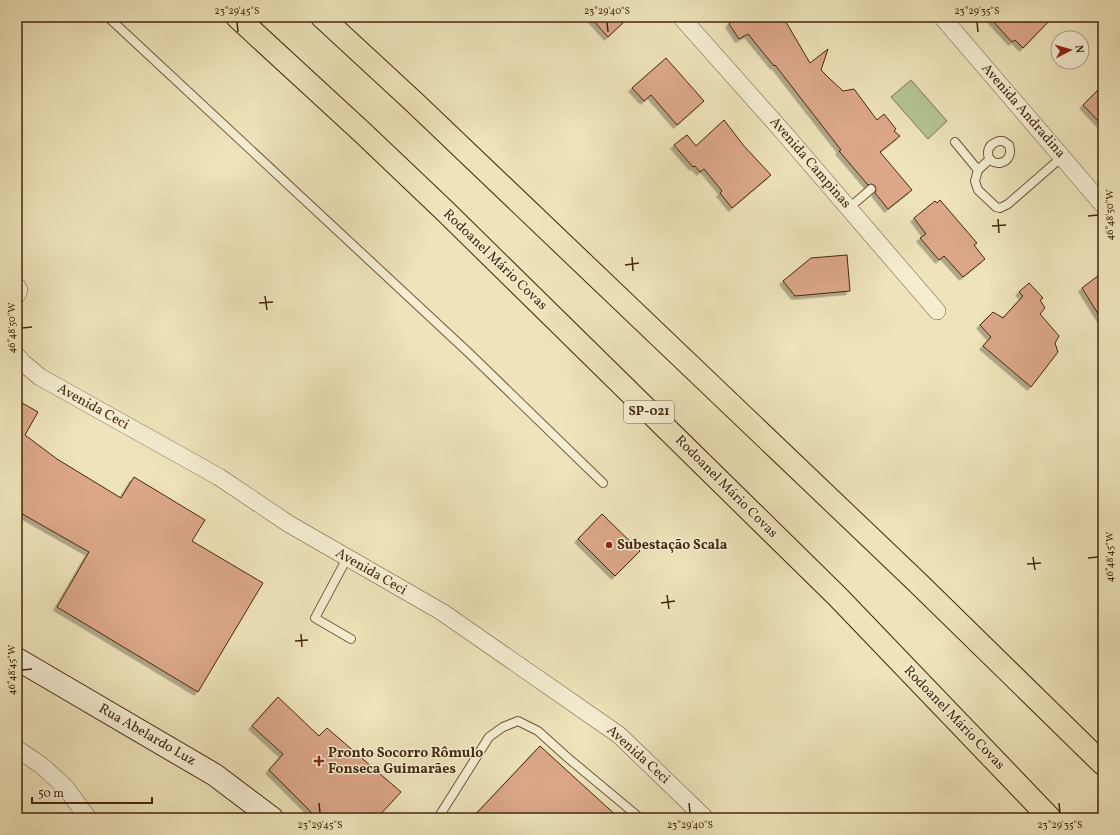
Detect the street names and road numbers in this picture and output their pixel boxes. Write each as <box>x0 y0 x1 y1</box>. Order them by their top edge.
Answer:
street label: Avenida Andradina <box>977 60 1069 162</box>
street label: Avenida Campinas <box>765 113 855 213</box>
street label: Rodoanel Mário Covas <box>439 205 551 315</box>
street label: Avenida Ceci <box>54 379 132 435</box>
road number: SP-021 <box>624 401 674 423</box>
street label: Rodoanel Mário Covas <box>670 431 782 543</box>
street label: Avenida Ceci <box>332 544 410 600</box>
street label: Rodoanel Mário Covas <box>899 662 1009 774</box>
street label: Rua Abelardo Luz <box>95 699 199 771</box>
street label: Avenida Ceci <box>602 721 674 789</box>

